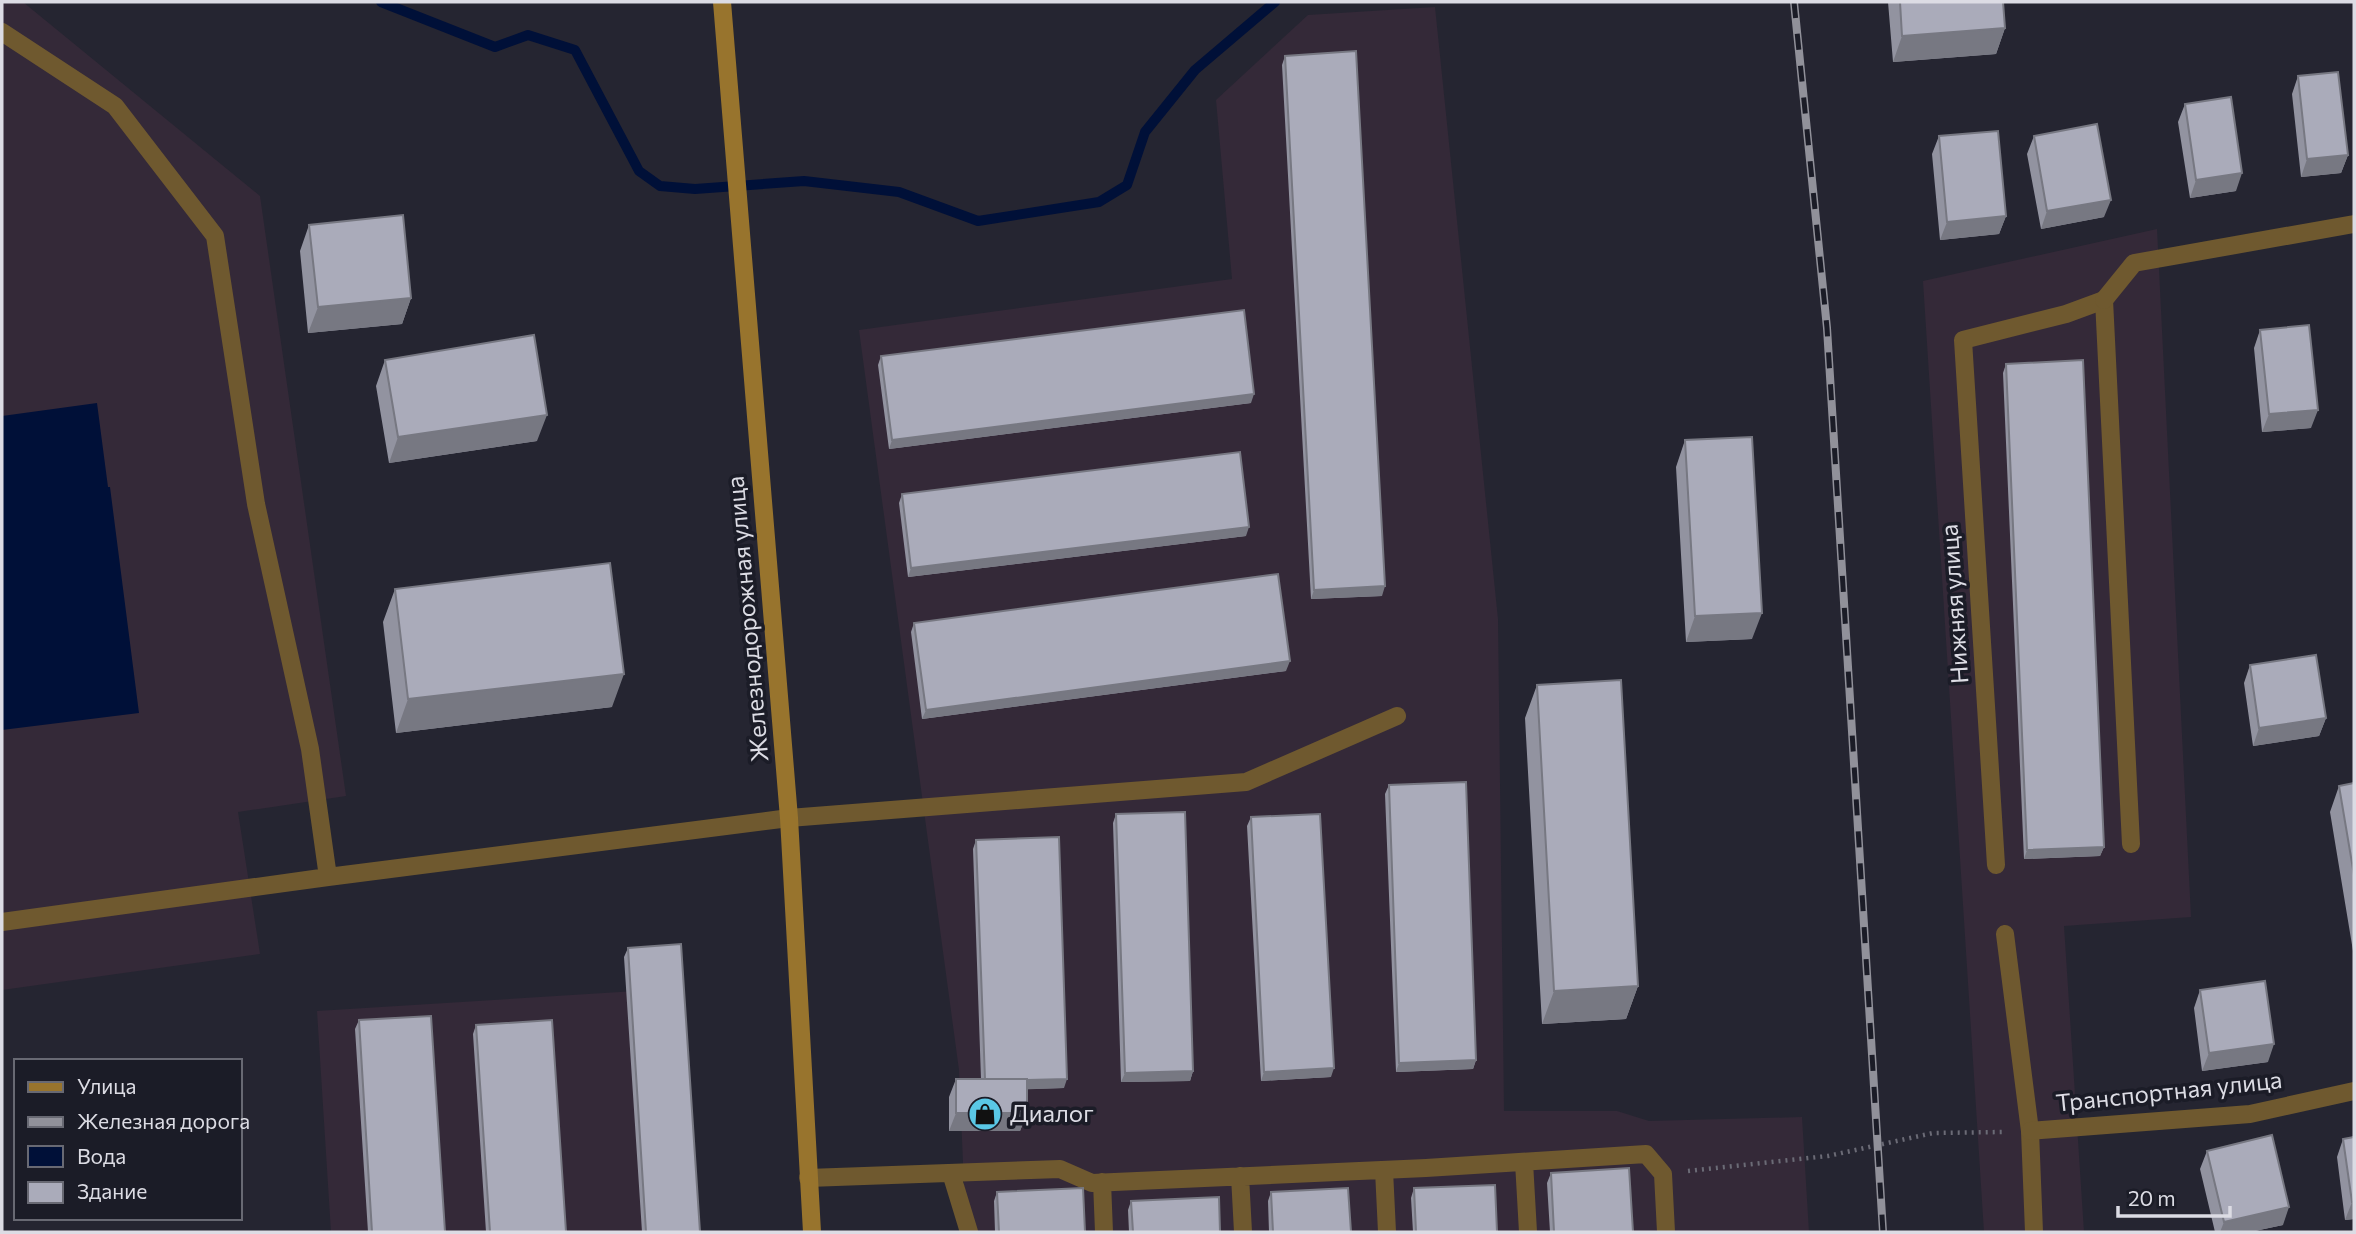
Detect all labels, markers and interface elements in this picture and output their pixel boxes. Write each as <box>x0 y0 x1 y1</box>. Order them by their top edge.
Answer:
street label: Железнодорожная улица <box>720 475 773 763</box>
street label: Нижняя улица <box>1933 523 1974 685</box>
legend <box>14 1059 242 1220</box>
street label: Транспортная улица <box>2054 1064 2283 1117</box>
text: Улица <box>77 1073 136 1098</box>
shop icon: Диалог <box>966 1095 1004 1133</box>
place label: Диалог <box>1010 1098 1094 1127</box>
text: Железная дорога <box>77 1108 250 1133</box>
text: Вода <box>77 1143 126 1168</box>
scale bar <box>2118 1174 2230 1218</box>
text: Здание <box>77 1178 147 1203</box>
text: 20 m <box>2128 1185 2176 1210</box>

